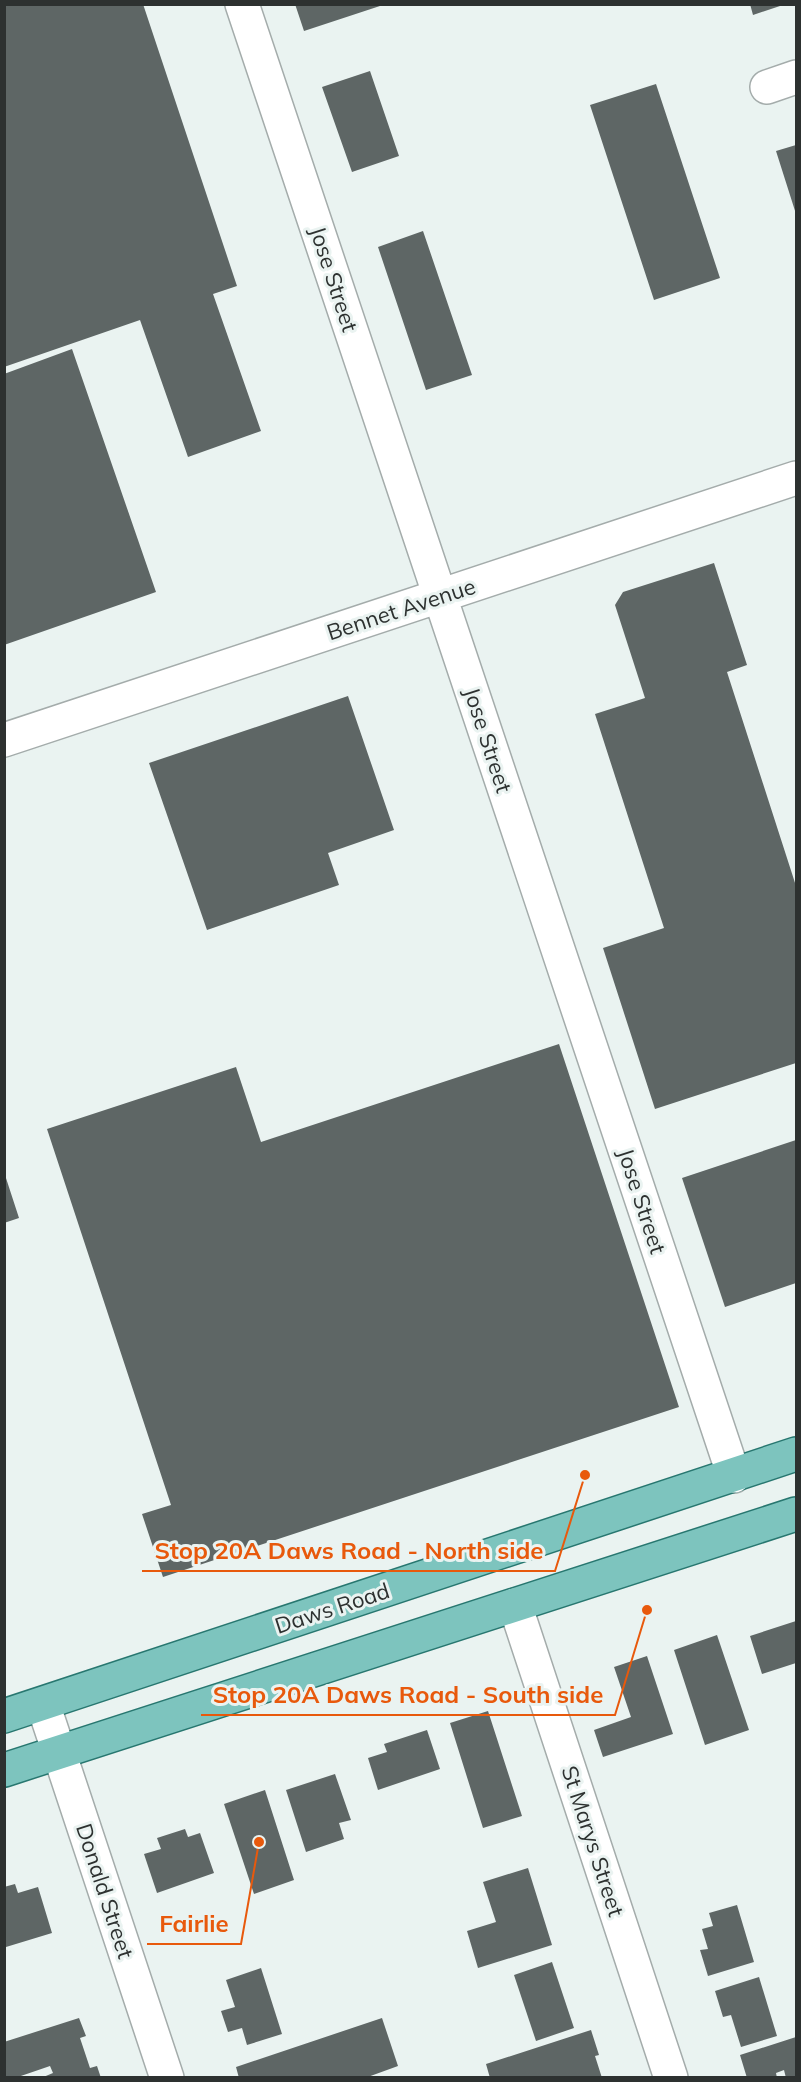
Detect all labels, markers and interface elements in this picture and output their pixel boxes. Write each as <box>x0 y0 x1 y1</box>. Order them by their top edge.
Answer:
street label: Jose Street <box>304 223 364 336</box>
street label: Bennet Avenue <box>323 572 479 646</box>
street label: Jose Street <box>458 684 518 797</box>
street label: Jose Street <box>612 1145 672 1258</box>
callout: Stop 20A Daws Road - North side <box>142 1529 555 1571</box>
text: Stop 20A Daws Road - North side <box>154 1535 544 1565</box>
street label: Daws Road <box>271 1576 393 1640</box>
callout: Stop 20A Daws Road - South side <box>201 1673 615 1715</box>
text: Stop 20A Daws Road - South side <box>213 1679 603 1709</box>
street label: St Marys Street <box>555 1762 631 1920</box>
street label: Donald Street <box>70 1820 140 1962</box>
callout: Fairlie <box>147 1902 241 1944</box>
text: Fairlie <box>159 1908 229 1938</box>

